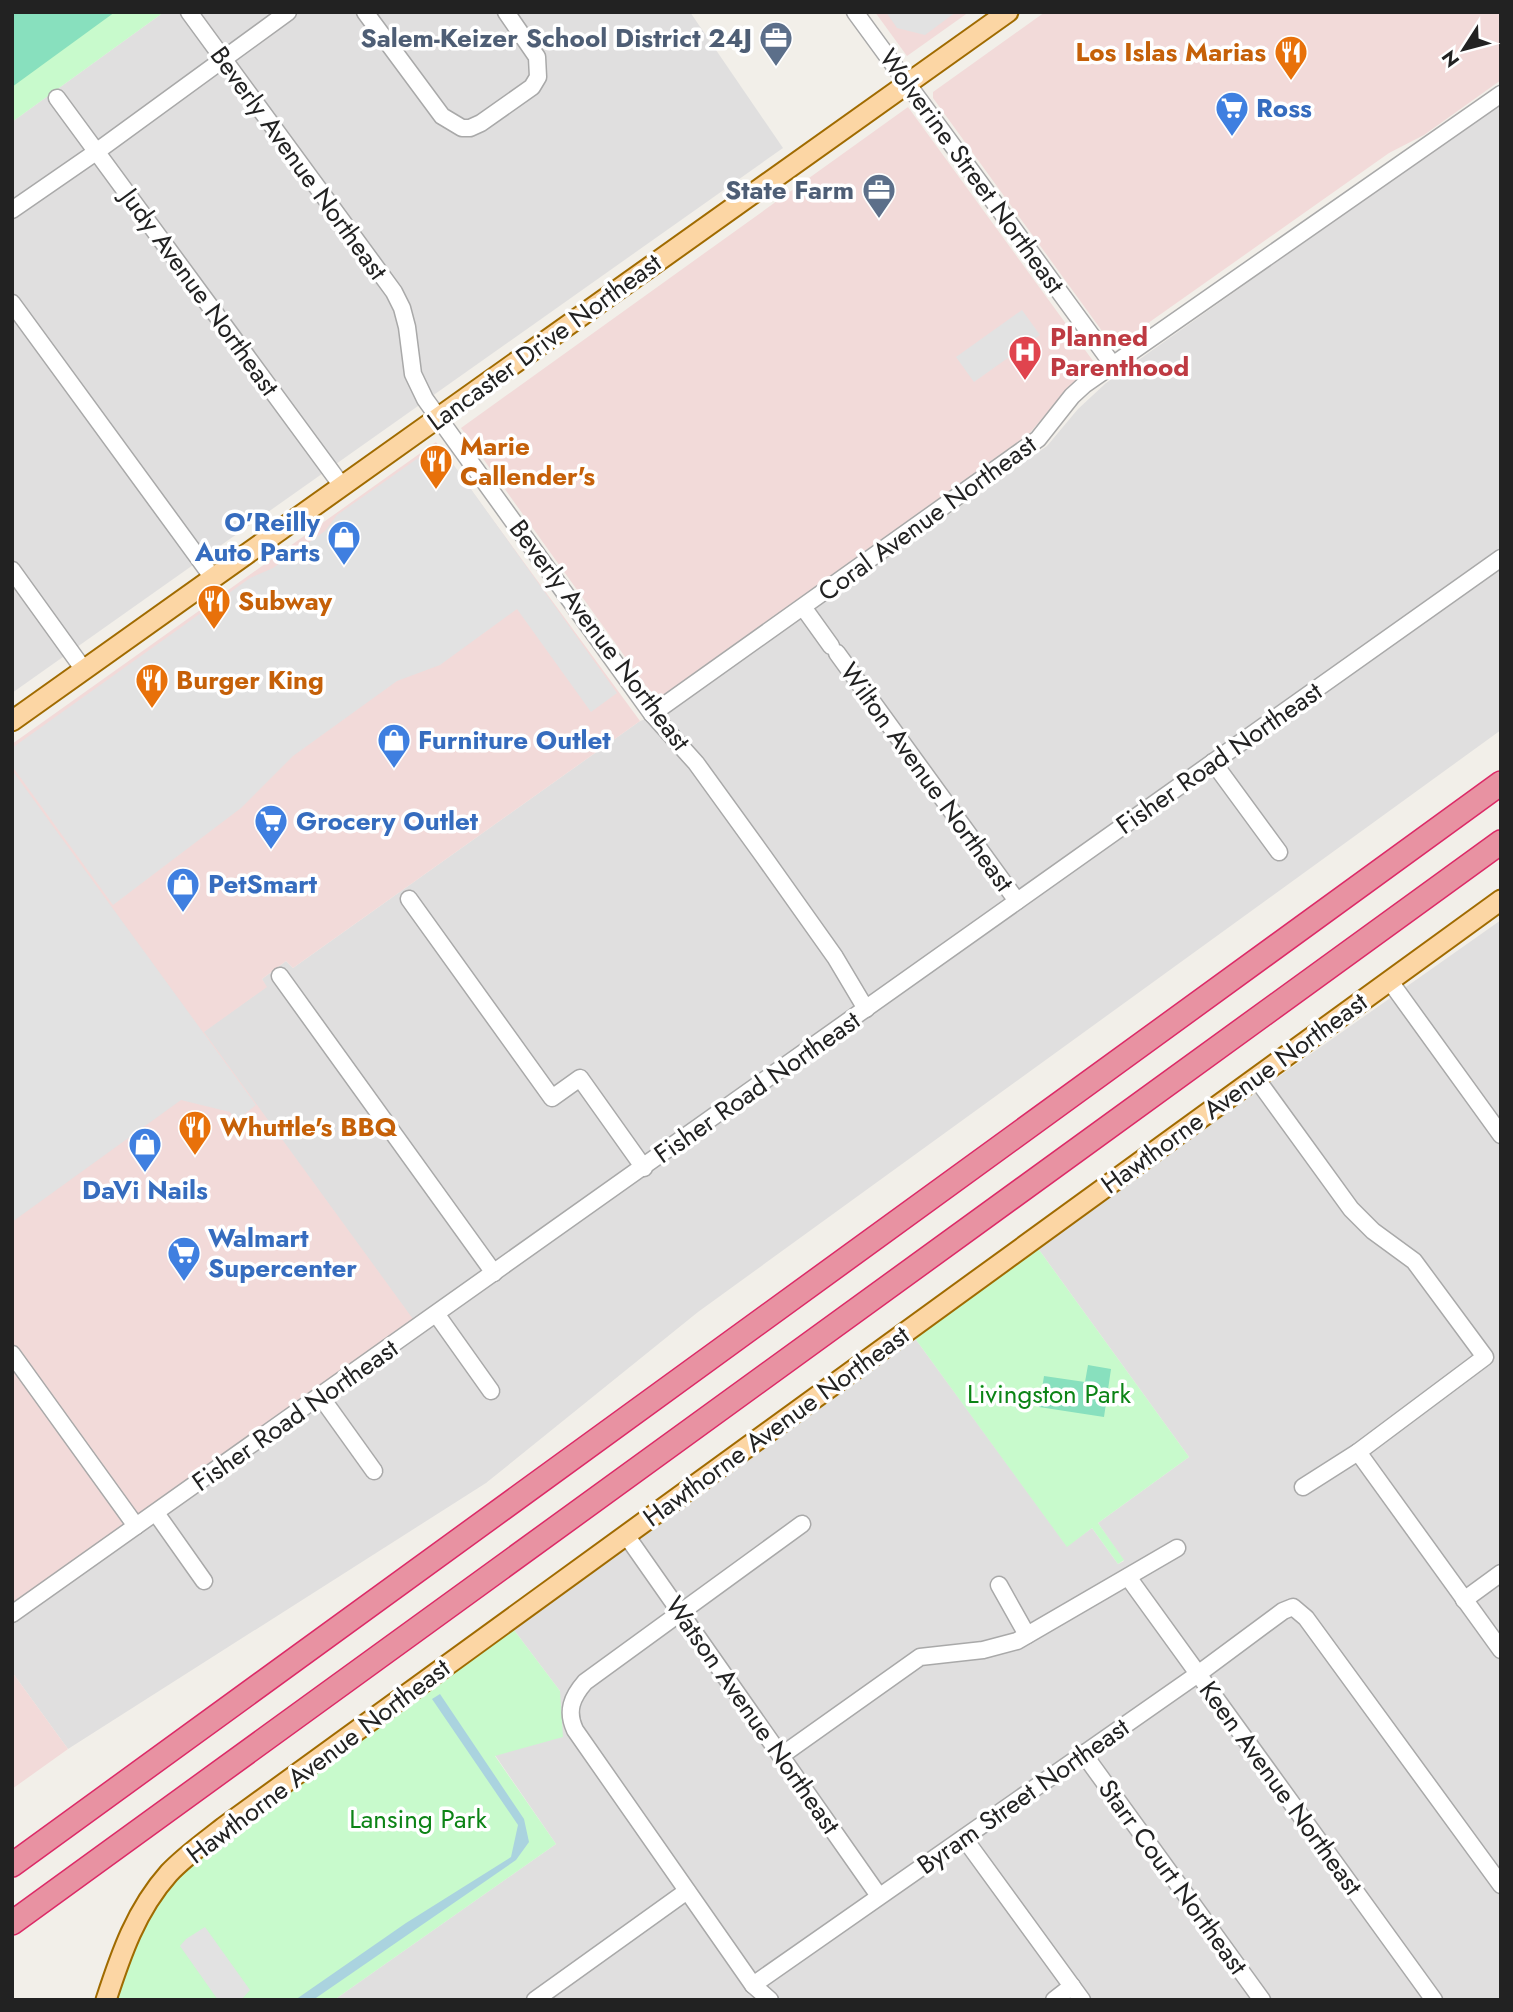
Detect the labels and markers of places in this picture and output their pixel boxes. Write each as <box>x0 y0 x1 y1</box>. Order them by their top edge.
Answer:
place label: Salem-Keizer School District 24J <box>360 19 752 57</box>
office icon: Salem-Keizer School District 24J <box>757 19 795 68</box>
place label: Los Islas Marias <box>1075 33 1266 71</box>
restaurant icon: Los Islas Marias <box>1272 33 1310 82</box>
supermarket icon: Ross <box>1213 89 1251 138</box>
place label: Ross <box>1256 89 1312 127</box>
place label: State Farm <box>725 171 854 209</box>
office icon: State Farm <box>860 171 898 220</box>
place label: Planned Parenthood <box>1050 318 1189 386</box>
hospital icon: Planned Parenthood <box>1006 333 1044 382</box>
place label: Marie Callender's <box>460 427 595 495</box>
restaurant icon: Marie Callender's <box>417 442 455 491</box>
place label: O'Reilly Auto Parts <box>194 503 320 571</box>
shop icon: O'Reilly Auto Parts <box>325 518 363 567</box>
restaurant icon: Subway <box>195 582 233 631</box>
place label: Subway <box>238 582 333 620</box>
restaurant icon: Burger King <box>133 661 171 710</box>
place label: Burger King <box>176 661 324 699</box>
shop icon: Furniture Outlet <box>375 721 413 770</box>
place label: Furniture Outlet <box>418 721 611 759</box>
supermarket icon: Grocery Outlet <box>252 802 290 851</box>
place label: Grocery Outlet <box>296 802 479 840</box>
shop icon: PetSmart <box>164 865 202 914</box>
place label: PetSmart <box>208 865 318 903</box>
restaurant icon: Whuttle's BBQ <box>176 1108 214 1157</box>
place label: Whuttle's BBQ <box>220 1108 398 1146</box>
shop icon: DaVi Nails <box>126 1125 164 1174</box>
place label: DaVi Nails <box>82 1171 208 1209</box>
place label: Walmart Supercenter <box>208 1219 357 1287</box>
supermarket icon: Walmart Supercenter <box>165 1234 203 1283</box>

